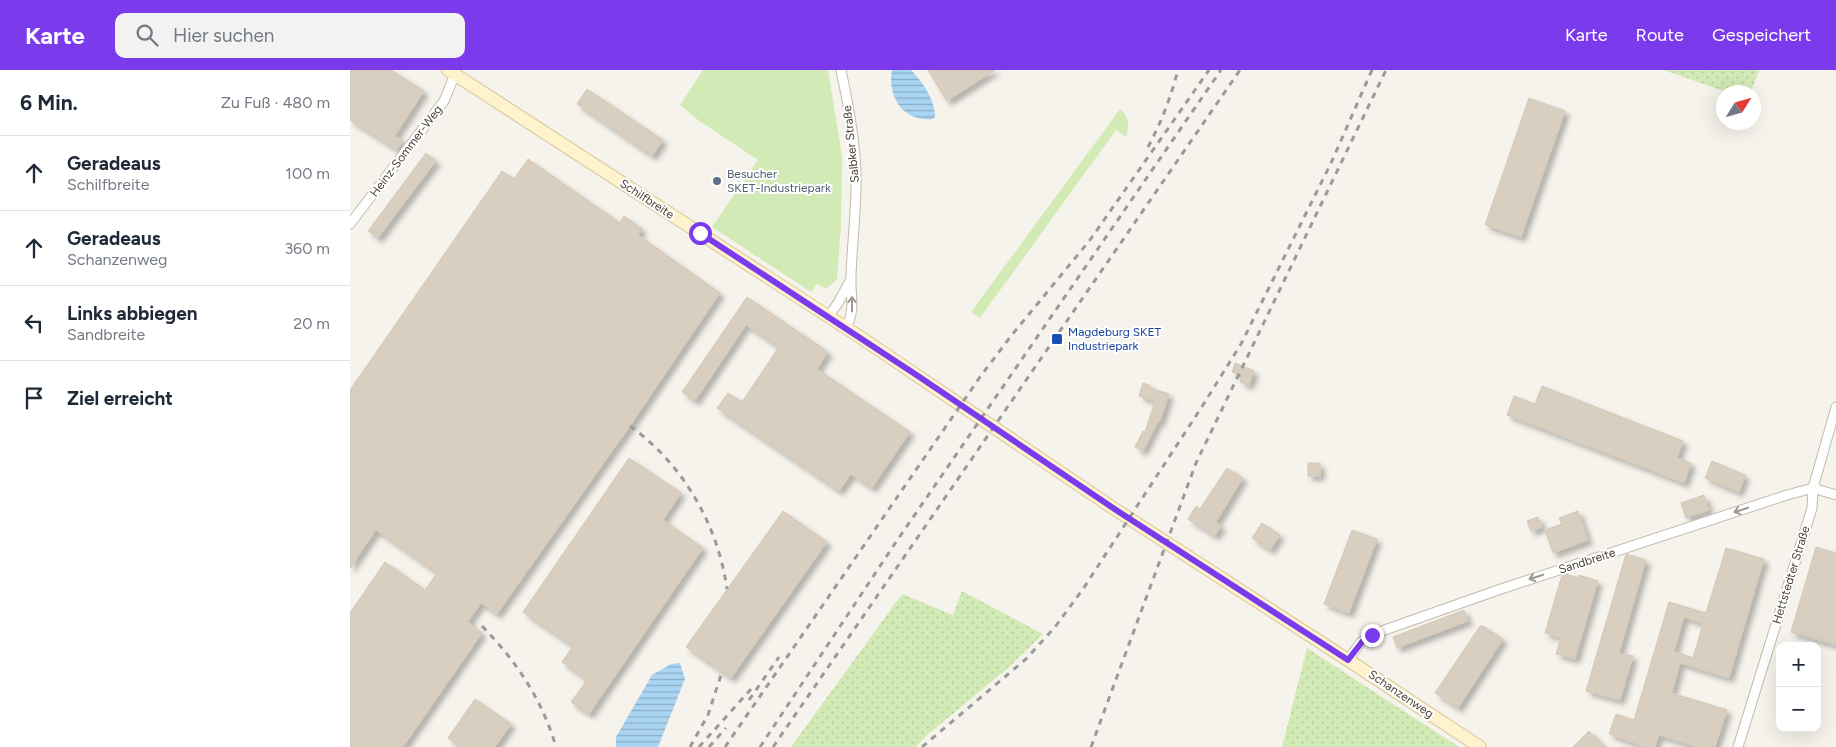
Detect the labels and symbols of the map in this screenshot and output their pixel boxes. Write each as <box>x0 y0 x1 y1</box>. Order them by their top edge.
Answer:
north arrow <box>1716 85 1761 130</box>
street label: Heinz-Sommer-Weg <box>367 102 445 200</box>
street label: Salbker Straße <box>840 104 862 183</box>
place label: Besucher SKET-Industriepark <box>727 167 831 195</box>
marker: Besucher SKET-Industriepark <box>711 175 723 187</box>
street label: Schilfbreite <box>617 176 677 222</box>
route start <box>689 222 712 245</box>
one-way arrow <box>847 296 856 312</box>
place label: Magdeburg SKET Industriepark <box>1068 325 1161 353</box>
marker: Magdeburg SKET Industriepark <box>1050 332 1064 346</box>
one-way arrow <box>1733 506 1749 515</box>
street label: Hettstedter Straße <box>1769 524 1813 626</box>
street label: Sandbreite <box>1557 545 1617 577</box>
one-way arrow <box>1529 573 1545 583</box>
route end <box>1361 624 1384 647</box>
street label: Schanzenweg <box>1366 667 1436 721</box>

